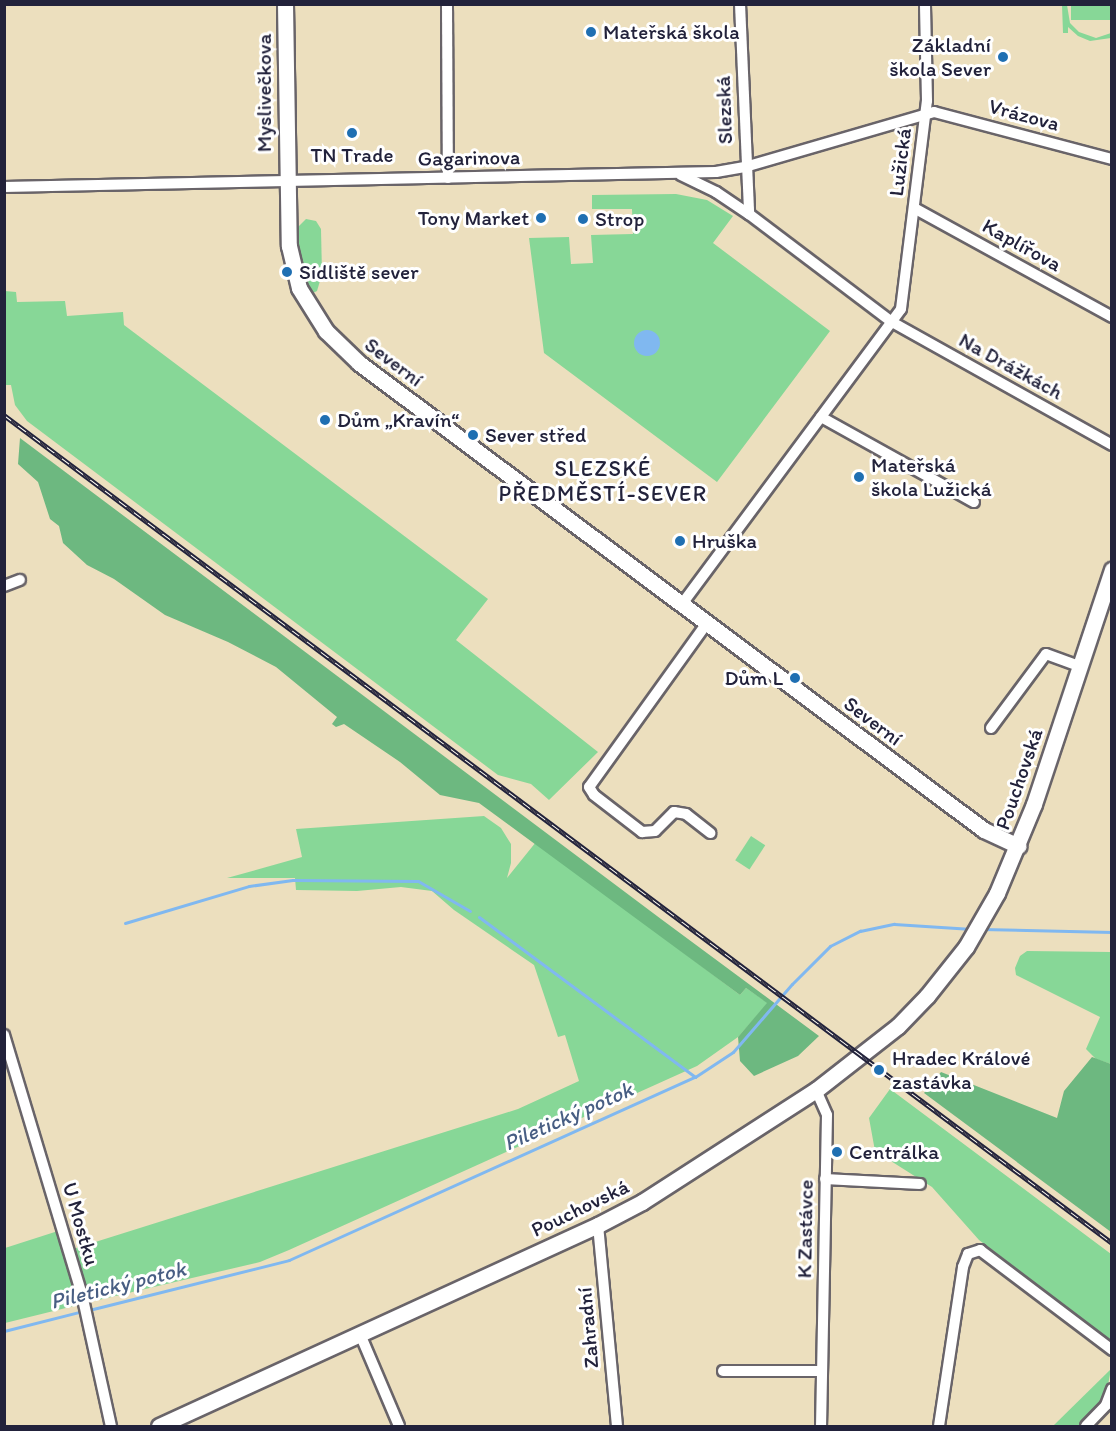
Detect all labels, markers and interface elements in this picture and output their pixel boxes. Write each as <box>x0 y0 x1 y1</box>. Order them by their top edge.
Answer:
place label: Mateřská škola <box>603 19 739 45</box>
marker: Mateřská škola <box>584 25 598 39</box>
place label: Základní škola Sever <box>890 32 991 82</box>
street label: Myslivečkova <box>251 34 277 152</box>
marker: Základní škola Sever <box>996 50 1010 64</box>
street label: Slezská <box>710 75 738 145</box>
street label: Vrázova <box>986 94 1062 136</box>
marker: TN Trade <box>345 126 359 140</box>
street label: Lužická <box>883 126 917 198</box>
place label: TN Trade <box>311 142 393 168</box>
street label: Gagarinova <box>418 145 520 171</box>
place label: Tony Market <box>418 205 529 231</box>
place label: Strop <box>595 206 644 232</box>
marker: Tony Market <box>534 211 548 225</box>
marker: Strop <box>576 212 590 226</box>
street label: Kaplířova <box>978 213 1066 277</box>
place label: Sídliště sever <box>299 259 418 285</box>
marker: Sídliště sever <box>280 265 294 279</box>
street label: Na Drážkách <box>954 327 1068 405</box>
street label: Severní <box>360 332 428 392</box>
place label: Dům „Kravín“ <box>337 407 460 433</box>
marker: Dům „Kravín“ <box>318 413 332 427</box>
place label: Sever střed <box>485 422 586 448</box>
marker: Sever střed <box>466 428 480 442</box>
place label: Mateřská škola Lužická <box>871 452 991 502</box>
district label: SLEZSKÉ PŘEDMĚSTÍ-SEVER <box>499 455 707 506</box>
marker: Mateřská škola Lužická <box>852 470 866 484</box>
place label: Hruška <box>692 528 757 554</box>
marker: Hruška <box>673 534 687 548</box>
place label: Dům L <box>724 665 783 691</box>
marker: Dům L <box>788 671 802 685</box>
street label: Severní <box>839 691 907 751</box>
street label: Pouchovská <box>990 725 1048 833</box>
place label: Hradec Králové zastávka <box>892 1045 1030 1095</box>
marker: Hradec Králové zastávka <box>870 1061 888 1079</box>
water label: Piletický potok <box>499 1076 637 1156</box>
place label: Centrálka <box>849 1139 939 1165</box>
marker: Centrálka <box>830 1145 844 1159</box>
street label: Pouchovská <box>527 1174 633 1242</box>
street label: U Mostku <box>57 1179 105 1269</box>
street label: K Zastávce <box>792 1179 818 1279</box>
water label: Piletický potok <box>47 1255 189 1315</box>
street label: Zahradní <box>572 1287 604 1369</box>

